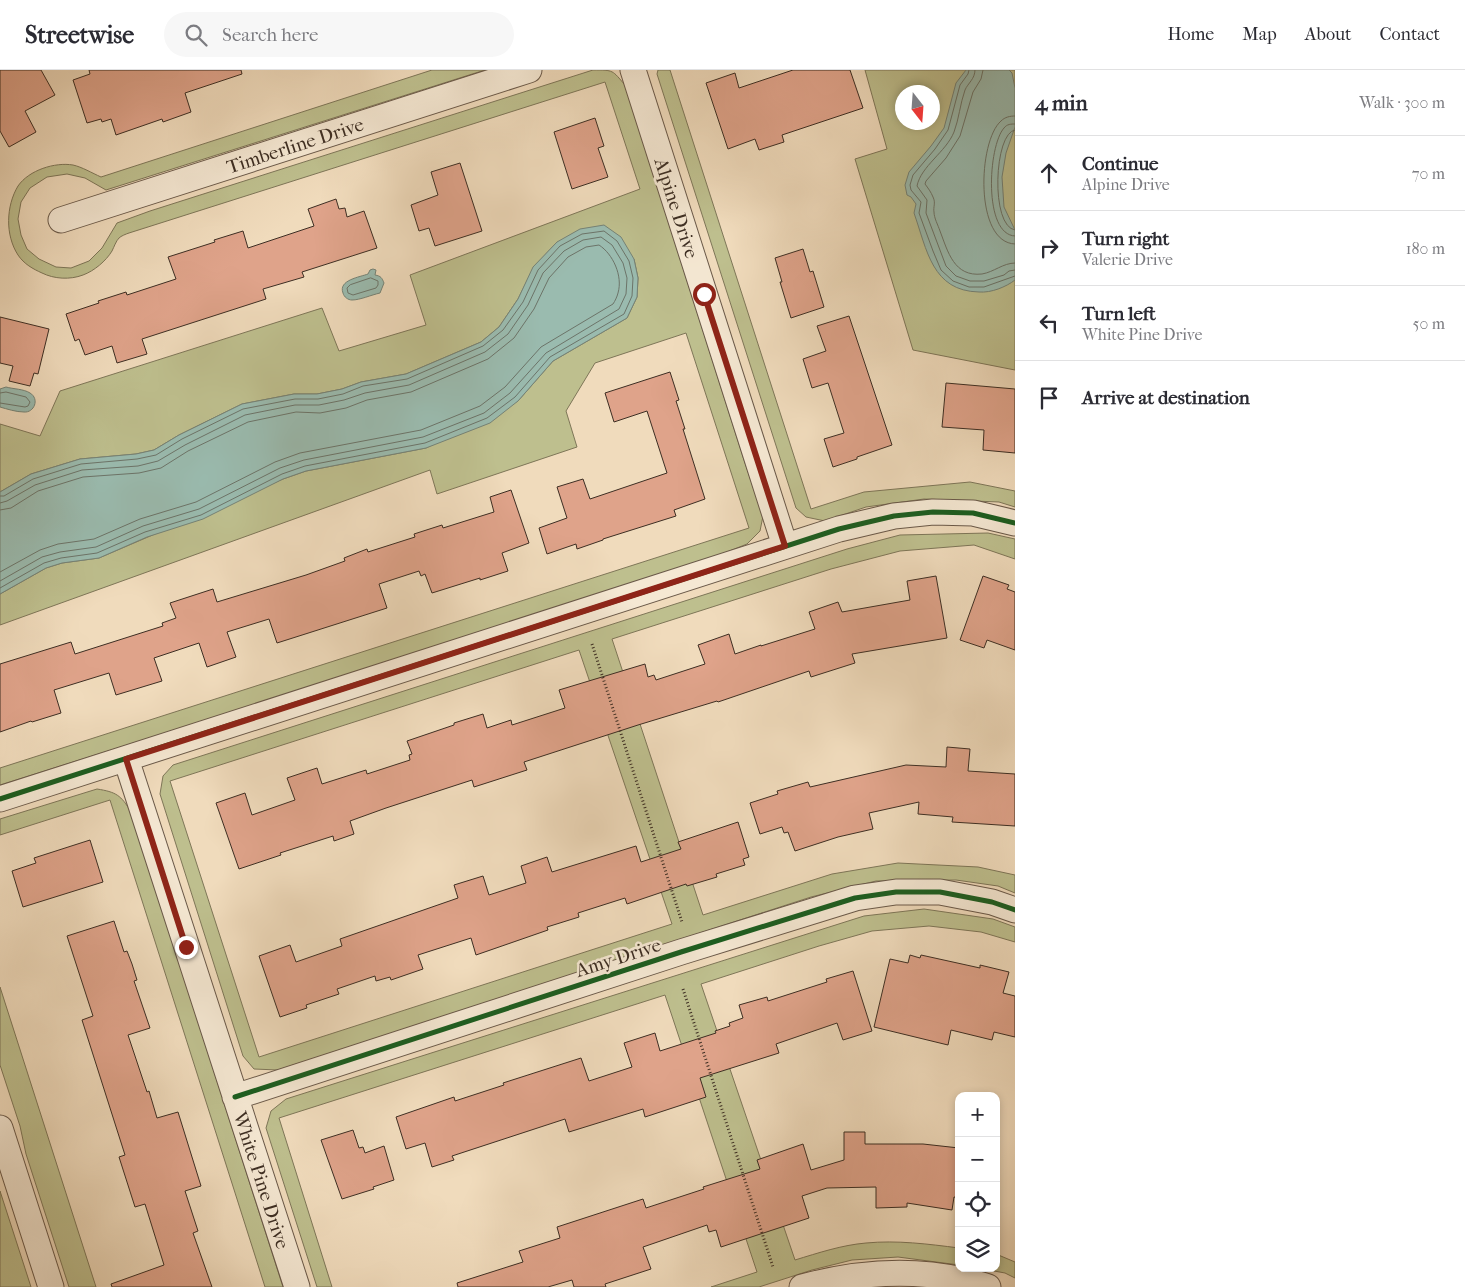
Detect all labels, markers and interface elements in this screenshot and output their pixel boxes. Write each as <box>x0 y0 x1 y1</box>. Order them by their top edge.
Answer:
search box <box>164 12 514 57</box>
text: Streetwise <box>25 21 134 49</box>
icon: search <box>182 21 210 49</box>
text: Search here <box>222 24 318 46</box>
text: Home <box>1167 24 1214 45</box>
text: Map <box>1242 24 1277 45</box>
text: About <box>1305 24 1351 45</box>
text: Contact <box>1379 24 1440 45</box>
north arrow <box>895 85 940 130</box>
text: 4 min <box>1035 91 1088 115</box>
text: Walk · 300 m <box>1359 93 1445 112</box>
street label: Timberline Drive <box>224 113 367 178</box>
text: Continue <box>1082 153 1158 175</box>
street label: Alpine Drive <box>649 154 703 261</box>
icon: ahead <box>1035 159 1063 187</box>
text: 70 m <box>1412 164 1445 183</box>
text: Alpine Drive <box>1082 175 1170 194</box>
text: Turn right <box>1082 228 1169 250</box>
icon: right <box>1035 234 1063 262</box>
text: 180 m <box>1406 239 1445 258</box>
text: Valerie Drive <box>1082 250 1173 269</box>
route start <box>693 283 716 306</box>
text: Turn left <box>1082 303 1156 325</box>
icon: left <box>1035 309 1063 337</box>
text: 50 m <box>1413 314 1445 333</box>
text: White Pine Drive <box>1082 325 1202 344</box>
icon: arrive <box>1035 384 1063 412</box>
text: Arrive at destination <box>1082 387 1250 409</box>
street label: Amy Drive <box>572 934 664 982</box>
route end <box>175 936 198 959</box>
map controls <box>955 1092 1000 1272</box>
button: + <box>955 1092 1000 1137</box>
street label: White Pine Drive <box>228 1108 294 1252</box>
button: − <box>955 1137 1000 1182</box>
button: locate <box>955 1182 1000 1227</box>
button: layers <box>955 1227 1000 1272</box>

